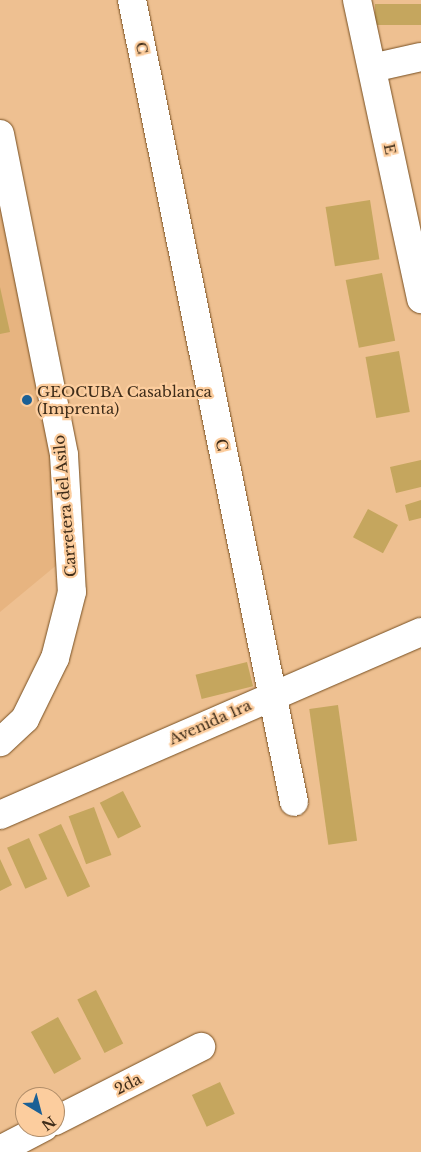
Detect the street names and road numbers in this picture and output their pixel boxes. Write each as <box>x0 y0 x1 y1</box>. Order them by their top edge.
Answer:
street label: C <box>132 40 152 56</box>
street label: E <box>380 142 400 156</box>
street label: Carretera del Asilo <box>50 434 80 578</box>
street label: C <box>212 437 232 453</box>
street label: Avenida 1ra <box>166 696 254 748</box>
street label: 2da <box>112 1070 144 1098</box>

